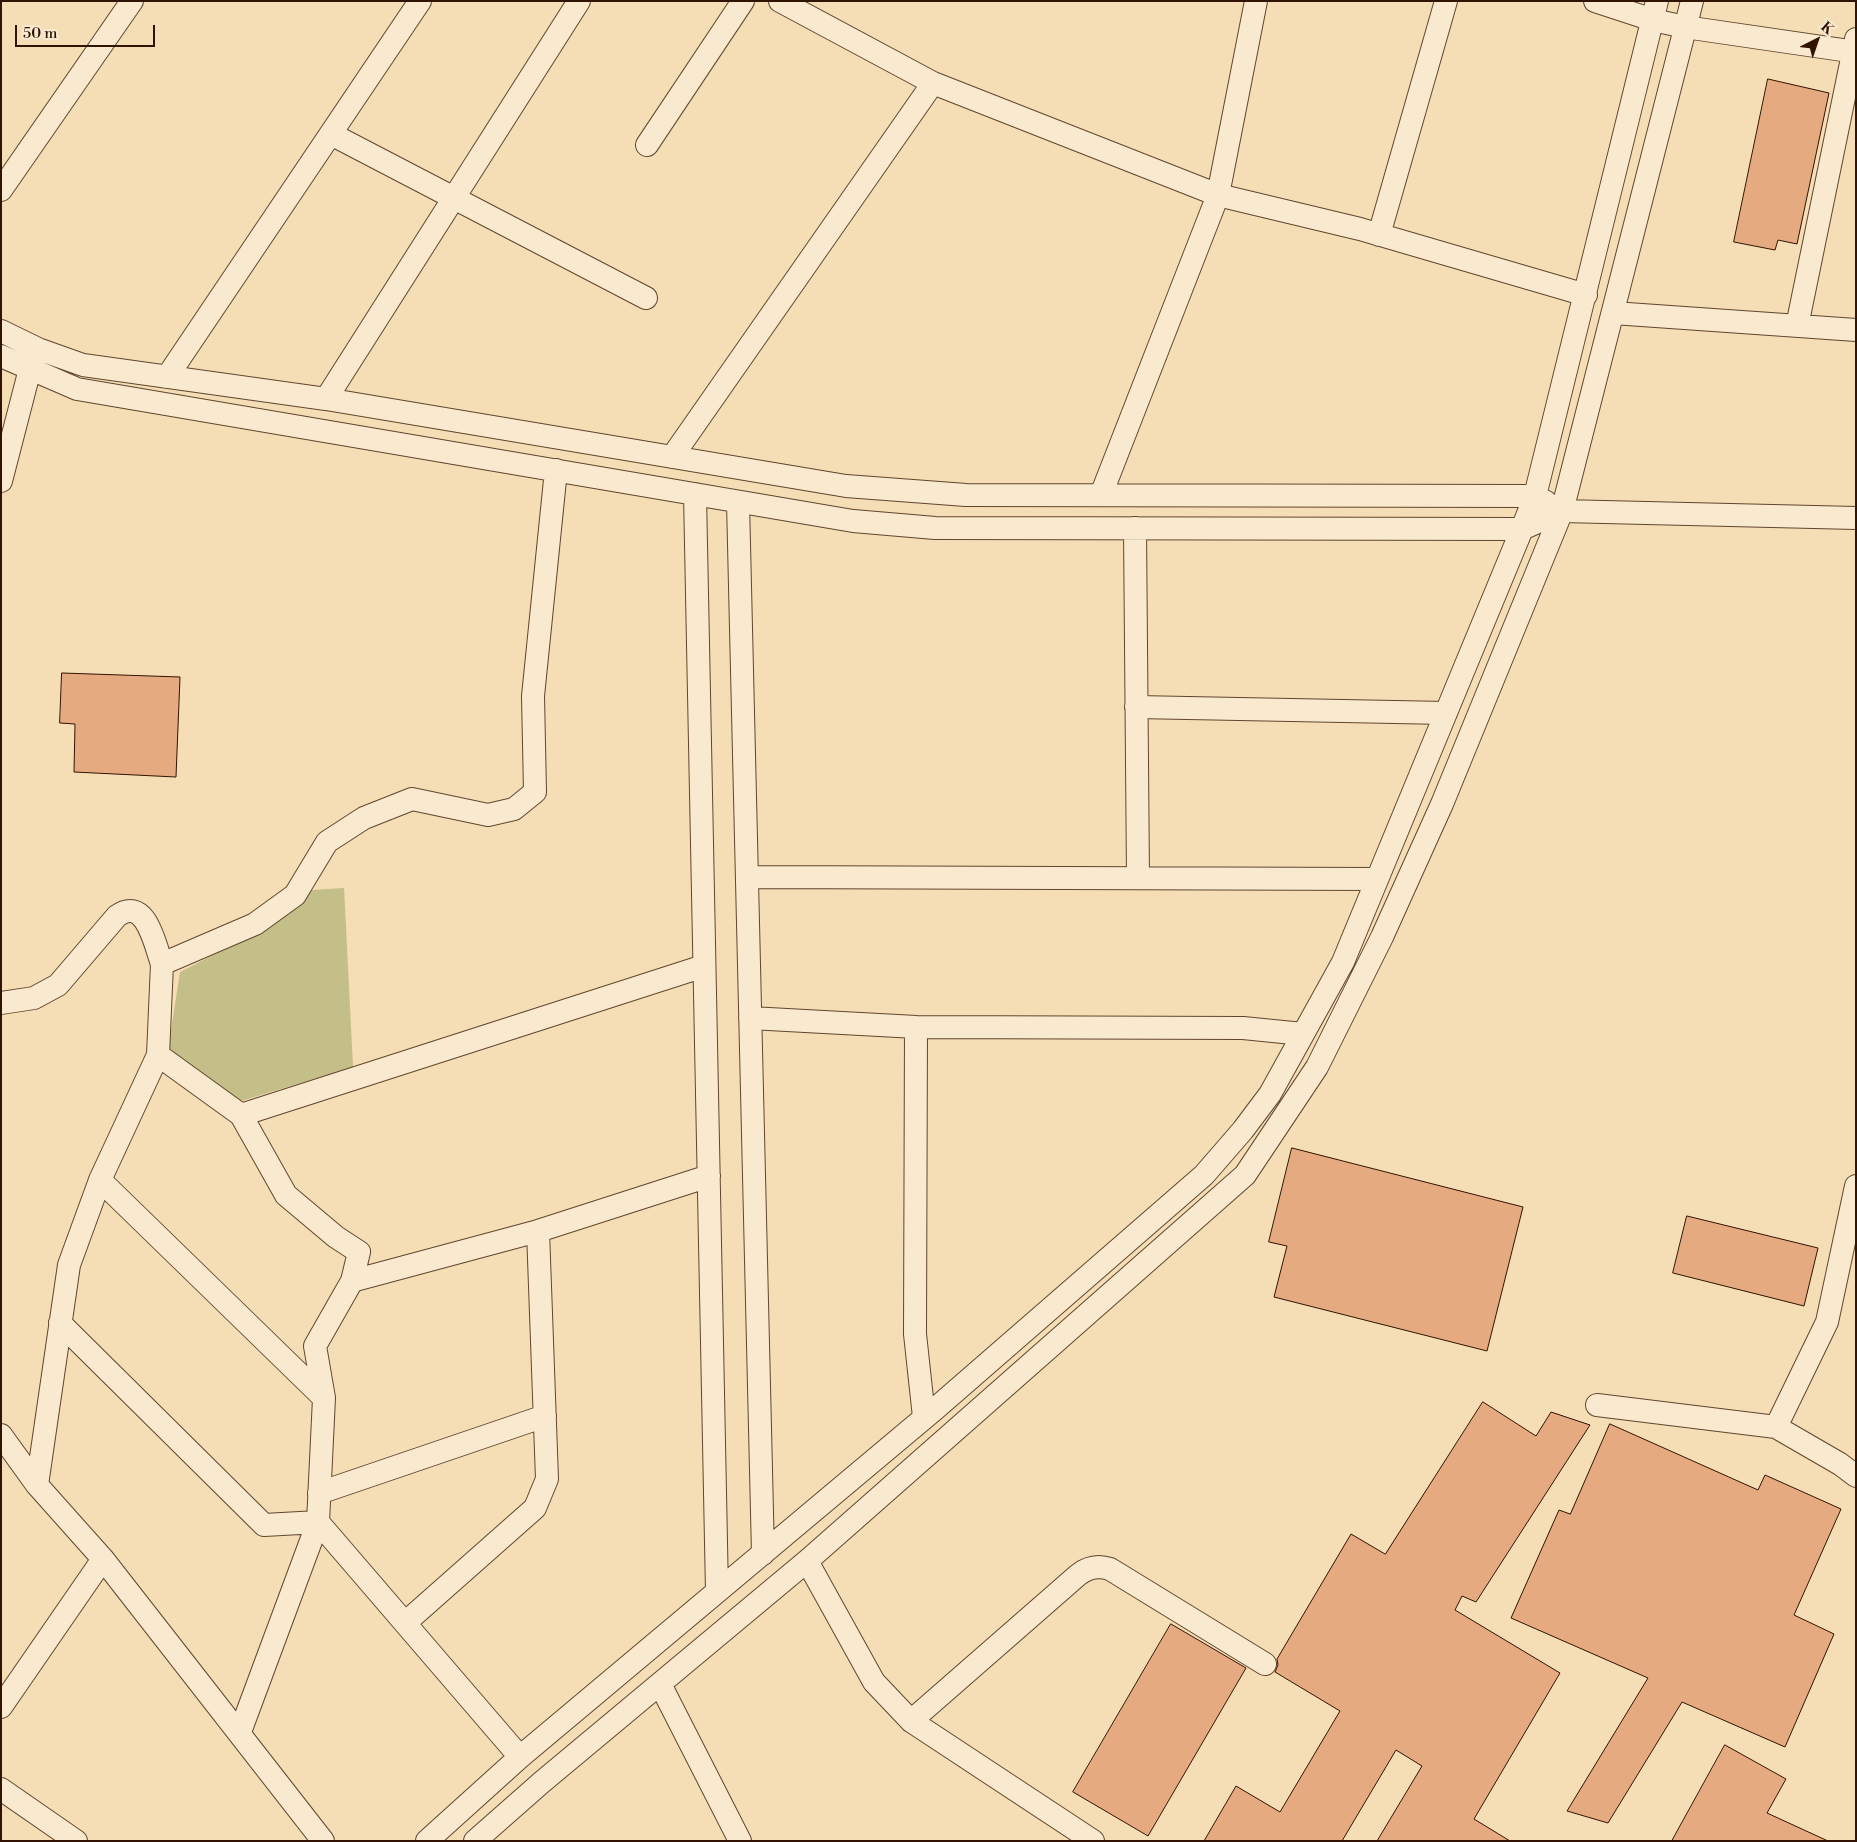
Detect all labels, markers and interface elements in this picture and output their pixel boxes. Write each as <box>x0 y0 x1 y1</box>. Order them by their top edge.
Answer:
scale bar <box>18 15 158 47</box>
north arrow <box>1792 15 1842 65</box>
text: K <box>1817 18 1837 39</box>
text: 50 m <box>23 24 57 43</box>

